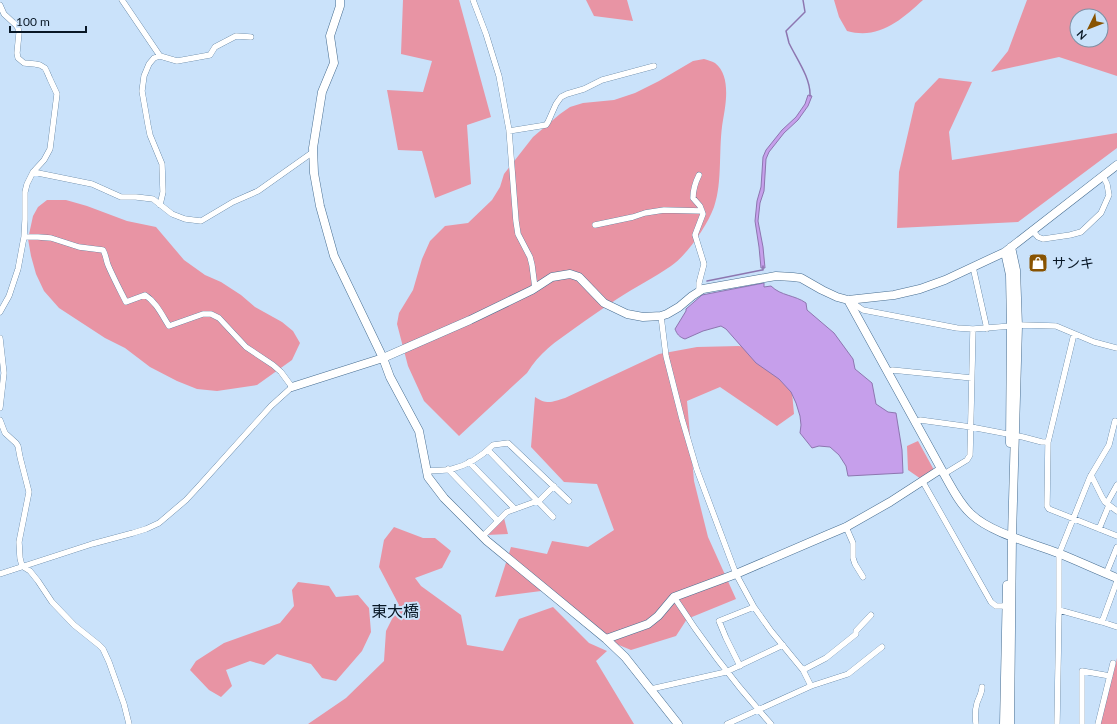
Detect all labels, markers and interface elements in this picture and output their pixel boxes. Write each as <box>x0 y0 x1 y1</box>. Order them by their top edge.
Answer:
scale bar <box>10 8 86 34</box>
north arrow <box>1069 8 1109 48</box>
text: 100 m <box>16 14 50 29</box>
text: N <box>1074 28 1089 43</box>
shop icon: サンキ <box>1027 252 1049 274</box>
place label: サンキ <box>1052 254 1094 271</box>
district label: 東大橋 <box>371 601 419 620</box>

